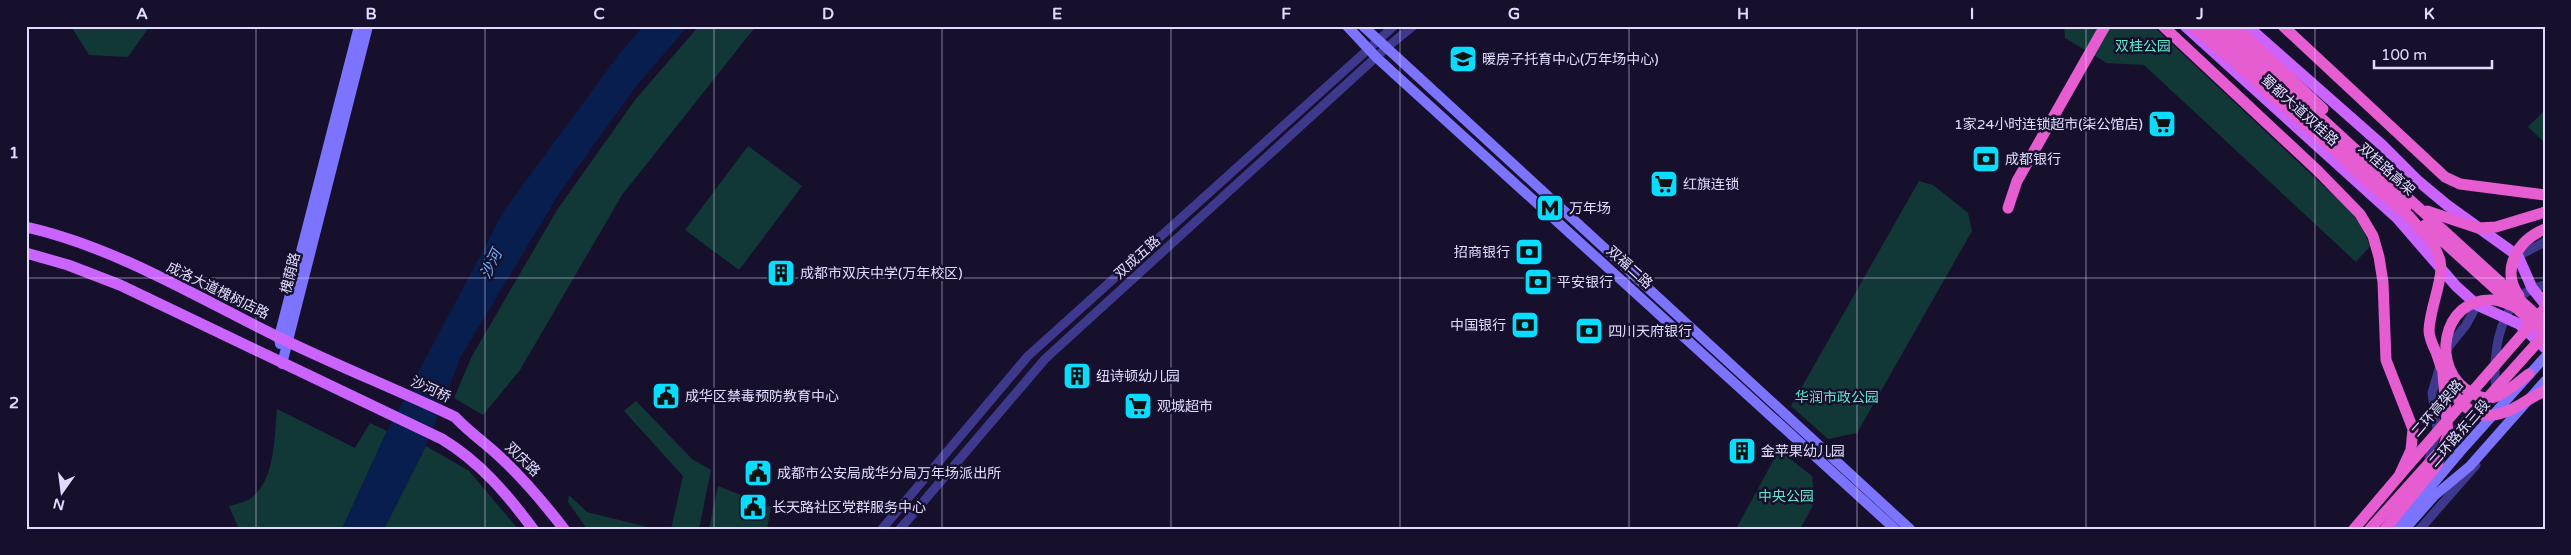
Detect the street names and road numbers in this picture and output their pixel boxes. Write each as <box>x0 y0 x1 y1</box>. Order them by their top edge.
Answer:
street label: 蜀都大道双桂路 <box>2258 71 2342 149</box>
street label: 双桂路高架 <box>2355 140 2418 199</box>
street label: 双成五路 <box>1111 232 1164 282</box>
street label: 双福二路 <box>1603 242 1656 292</box>
street label: 槐荫路 <box>277 251 304 296</box>
street label: 成洛大道槐树店路 <box>164 258 272 323</box>
street label: 沙河桥 <box>408 373 453 406</box>
street label: 二环高架路 <box>2408 376 2467 440</box>
street label: 二环路东三段 <box>2425 396 2493 471</box>
street label: 双庆路 <box>502 439 544 480</box>

